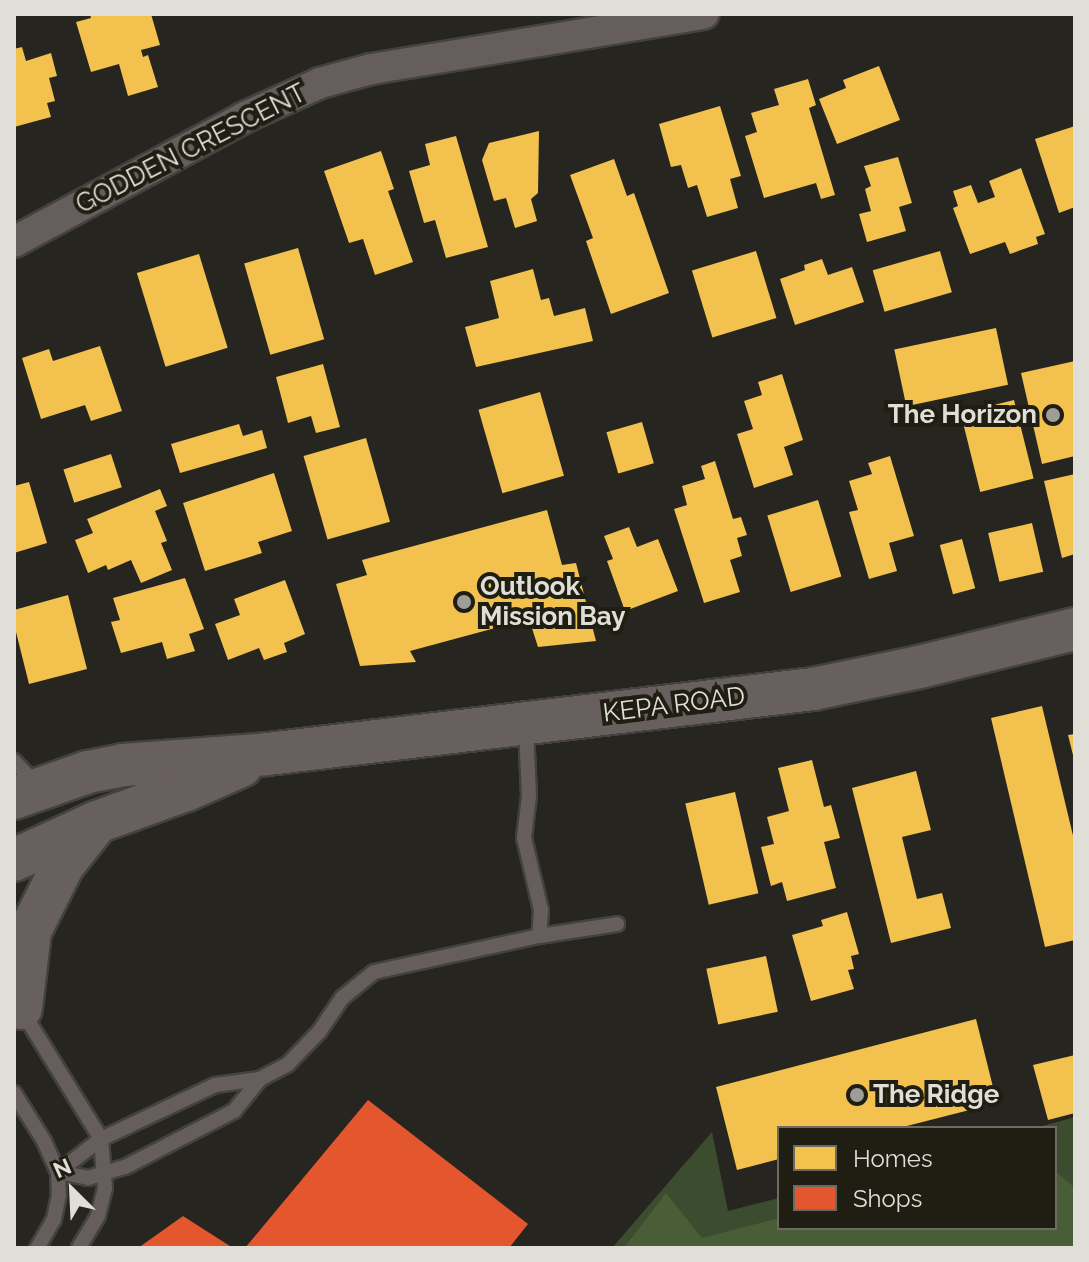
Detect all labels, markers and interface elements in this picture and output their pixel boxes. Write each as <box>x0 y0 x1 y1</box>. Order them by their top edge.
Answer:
street label: GODDEN CRESCENT <box>71 77 311 221</box>
place label: The Horizon <box>888 399 1037 431</box>
marker: The Horizon <box>1044 406 1062 424</box>
place label: Outlook Mission Bay <box>480 571 626 632</box>
marker: Outlook Mission Bay <box>455 593 473 611</box>
street label: KEPA ROAD <box>601 681 747 729</box>
place label: The Ridge <box>873 1079 999 1111</box>
marker: The Ridge <box>848 1086 866 1104</box>
legend <box>777 1126 1057 1230</box>
text: Homes <box>853 1144 933 1173</box>
north arrow <box>32 1150 112 1230</box>
text: N <box>49 1153 75 1183</box>
text: Shops <box>853 1184 922 1213</box>

